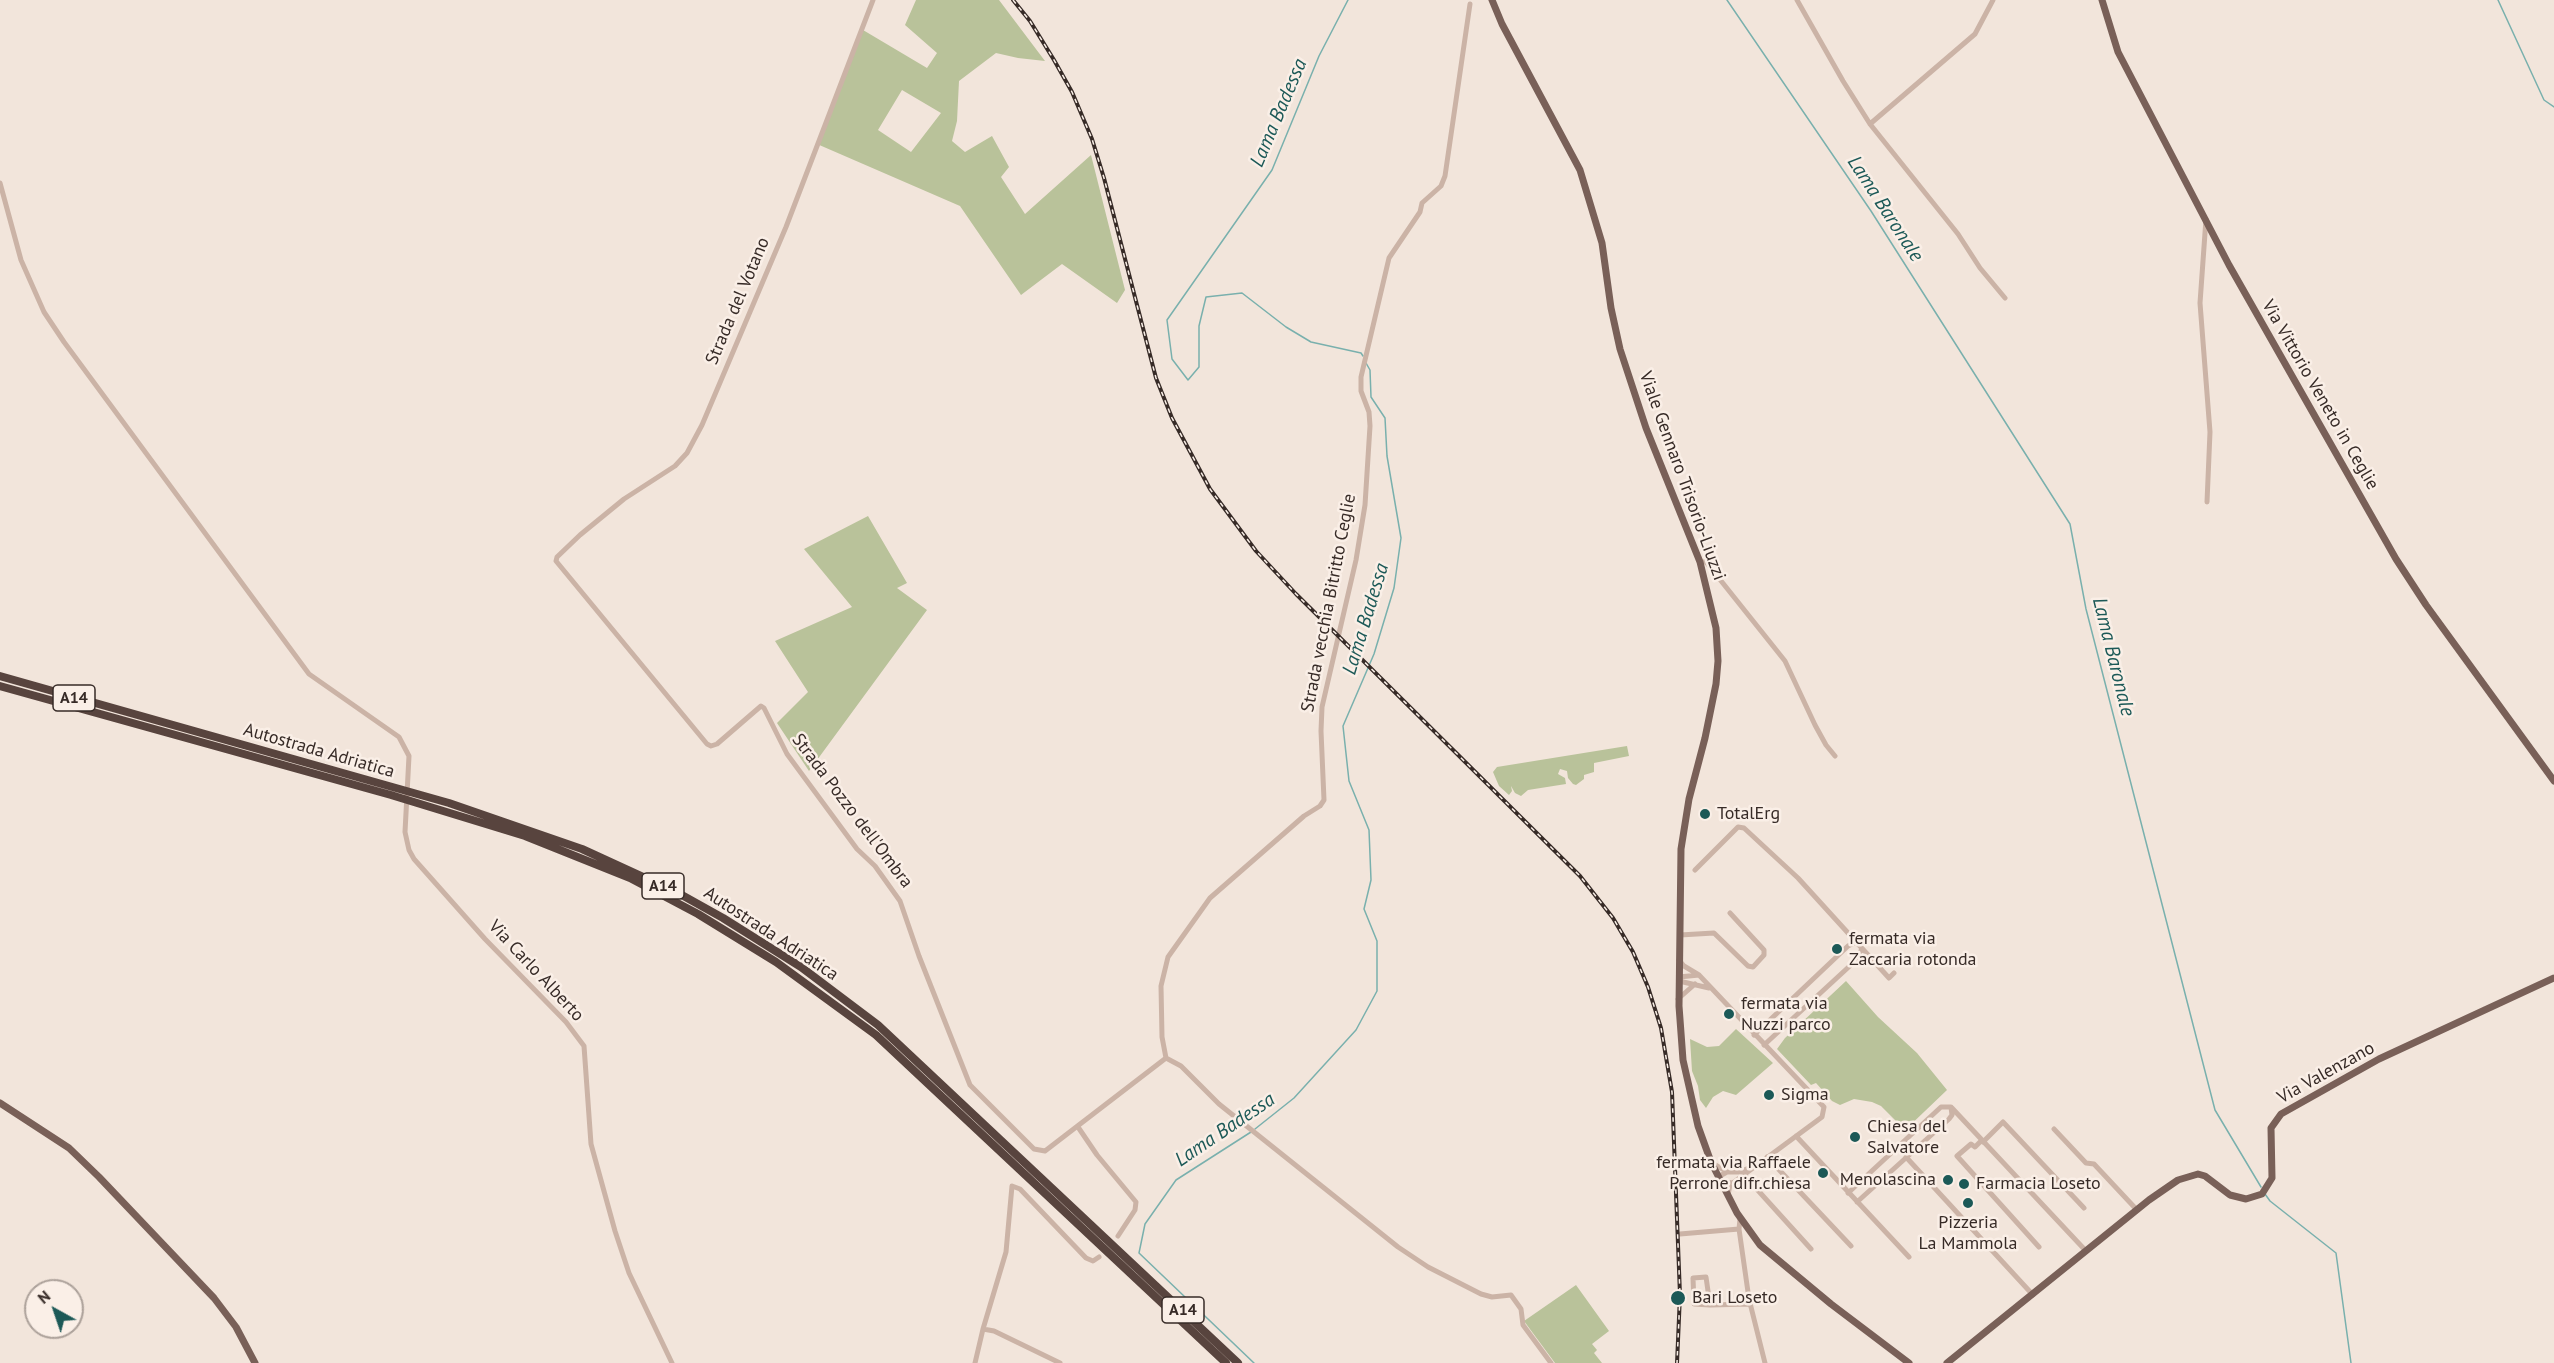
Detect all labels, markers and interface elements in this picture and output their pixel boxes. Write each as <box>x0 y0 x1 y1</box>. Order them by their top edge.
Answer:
water label: Lama Badessa <box>1245 55 1313 171</box>
water label: Lama Baronale <box>1842 152 1928 266</box>
street label: Strada del Votano <box>701 234 775 368</box>
street label: Via Vittorio Veneto in Ceglie <box>2257 296 2383 494</box>
street label: Viale Gennaro Trisorio-Liuzzi <box>1634 369 1730 583</box>
street label: Strada vecchia Bitritto Ceglie <box>1297 492 1361 714</box>
water label: Lama Badessa <box>1338 560 1394 678</box>
water label: Lama Baronale <box>2087 595 2139 719</box>
road number: A14 <box>53 685 95 711</box>
street label: Autostrada Adriatica <box>241 719 397 783</box>
street label: Strada Pozzo dell'Ombra <box>787 730 917 892</box>
place label: TotalErg <box>1717 803 1780 825</box>
marker: TotalErg <box>1698 807 1712 821</box>
road number: A14 <box>642 873 684 899</box>
street label: Autostrada Adriatica <box>700 882 842 986</box>
street label: Via Carlo Alberto <box>484 916 588 1026</box>
place label: fermata via Zaccaria rotonda <box>1849 928 1977 970</box>
marker: fermata via Zaccaria rotonda <box>1830 942 1844 956</box>
place label: fermata via Nuzzi parco <box>1741 993 1831 1036</box>
marker: fermata via Nuzzi parco <box>1722 1007 1736 1021</box>
street label: Via Valenzano <box>2274 1037 2378 1109</box>
place label: Sigma <box>1781 1084 1829 1106</box>
water label: Lama Badessa <box>1171 1088 1279 1172</box>
marker: Sigma <box>1762 1088 1776 1102</box>
place label: Chiesa del Salvatore <box>1867 1116 1946 1158</box>
marker: Chiesa del Salvatore <box>1848 1130 1862 1144</box>
place label: fermata via Raffaele Perrone difr.chiesa <box>1656 1152 1811 1194</box>
marker: fermata via Raffaele Perrone difr.chiesa <box>1816 1166 1830 1180</box>
place label: Menolascina <box>1840 1169 1936 1191</box>
marker: Menolascina <box>1941 1173 1955 1187</box>
place label: Farmacia Loseto <box>1976 1173 2101 1195</box>
marker: Farmacia Loseto <box>1957 1177 1971 1191</box>
marker: Pizzeria La Mammola <box>1961 1196 1975 1210</box>
place label: Pizzeria La Mammola <box>1919 1212 2017 1254</box>
north arrow <box>24 1279 84 1339</box>
text: N <box>33 1286 54 1308</box>
place label: Bari Loseto <box>1692 1287 1777 1309</box>
marker: Bari Loseto <box>1669 1289 1687 1307</box>
road number: A14 <box>1162 1297 1204 1323</box>

